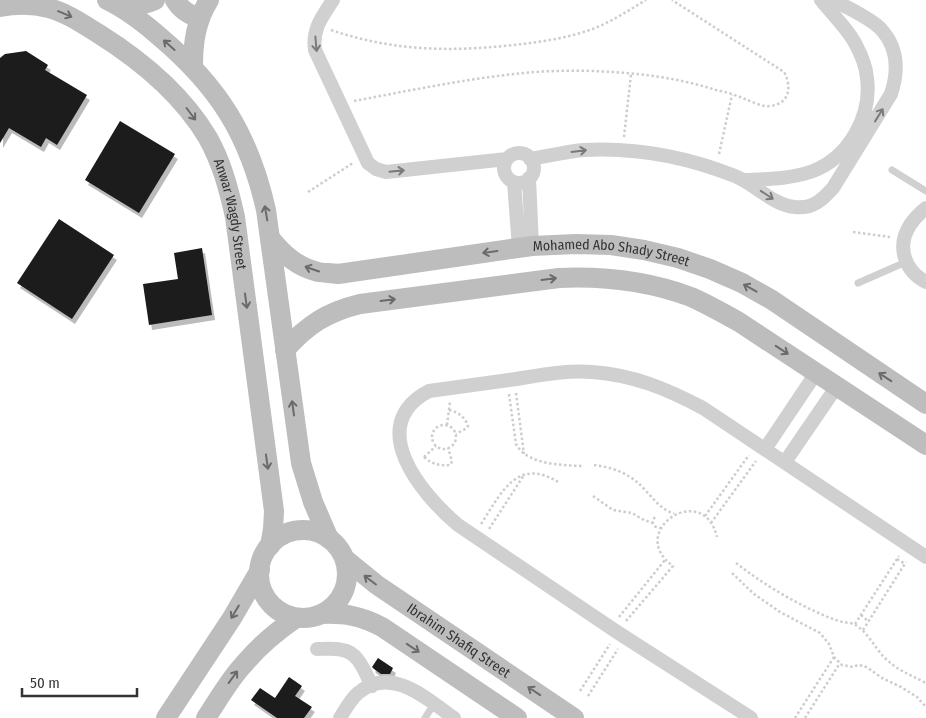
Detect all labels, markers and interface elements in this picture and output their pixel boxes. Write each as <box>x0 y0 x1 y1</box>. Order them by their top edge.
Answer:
one-way arrow <box>57 10 72 20</box>
one-way arrow <box>311 35 320 51</box>
one-way arrow <box>163 39 176 51</box>
one-way arrow <box>186 107 196 121</box>
one-way arrow <box>874 108 884 122</box>
one-way arrow <box>570 146 586 156</box>
street label: Anwar Wagdy Street <box>210 156 250 271</box>
one-way arrow <box>389 166 405 176</box>
one-way arrow <box>760 190 774 200</box>
one-way arrow <box>260 205 270 221</box>
street label: Mohamed Abo Shady Street <box>532 235 692 270</box>
one-way arrow <box>483 247 499 257</box>
one-way arrow <box>305 264 321 274</box>
one-way arrow <box>541 274 557 284</box>
one-way arrow <box>743 282 758 292</box>
one-way arrow <box>241 292 251 308</box>
one-way arrow <box>380 295 396 305</box>
one-way arrow <box>775 346 789 356</box>
one-way arrow <box>879 372 893 382</box>
one-way arrow <box>288 400 298 416</box>
one-way arrow <box>262 453 272 469</box>
one-way arrow <box>364 575 377 586</box>
street label: Ibrahim Shafiq Street <box>404 599 514 681</box>
one-way arrow <box>229 605 239 619</box>
one-way arrow <box>406 643 420 653</box>
scale bar <box>22 666 138 698</box>
one-way arrow <box>228 671 239 685</box>
text: 50 m <box>30 674 60 692</box>
one-way arrow <box>527 686 541 696</box>

